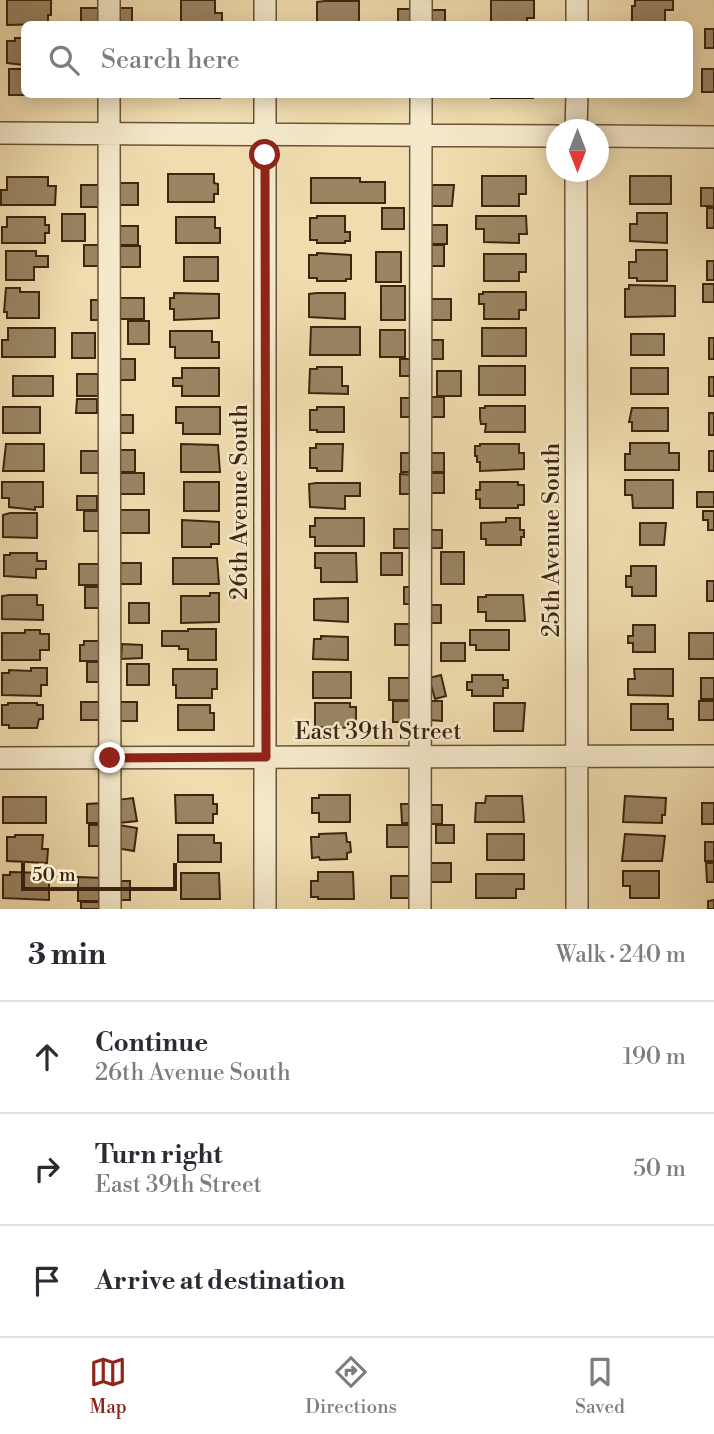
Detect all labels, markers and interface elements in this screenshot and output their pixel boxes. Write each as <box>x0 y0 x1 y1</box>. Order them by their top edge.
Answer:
search box <box>21 21 693 98</box>
icon: search <box>45 41 83 79</box>
text: Search here <box>101 44 240 76</box>
north arrow <box>546 119 609 182</box>
route start <box>249 139 280 170</box>
street label: 26th Avenue South <box>226 404 254 600</box>
street label: 25th Avenue South <box>538 442 566 637</box>
street label: East 39th Street <box>295 718 461 746</box>
route end <box>94 742 125 773</box>
scale bar <box>21 860 177 892</box>
text: 50 m <box>32 863 76 887</box>
text: 3 min <box>28 936 106 974</box>
text: Walk · 240 m <box>556 941 686 969</box>
text: Continue <box>95 1027 208 1059</box>
icon: ahead <box>28 1038 66 1076</box>
text: 190 m <box>623 1043 686 1071</box>
text: 26th Avenue South <box>95 1059 291 1087</box>
text: Turn right <box>95 1139 223 1171</box>
icon: right <box>28 1150 66 1188</box>
text: 50 m <box>633 1155 686 1183</box>
text: East 39th Street <box>95 1171 262 1199</box>
icon: arrive <box>28 1262 66 1300</box>
text: Arrive at destination <box>95 1265 345 1297</box>
tab: Map <box>89 1353 127 1419</box>
tab: Directions <box>305 1353 397 1419</box>
tab: Saved <box>575 1353 625 1419</box>

